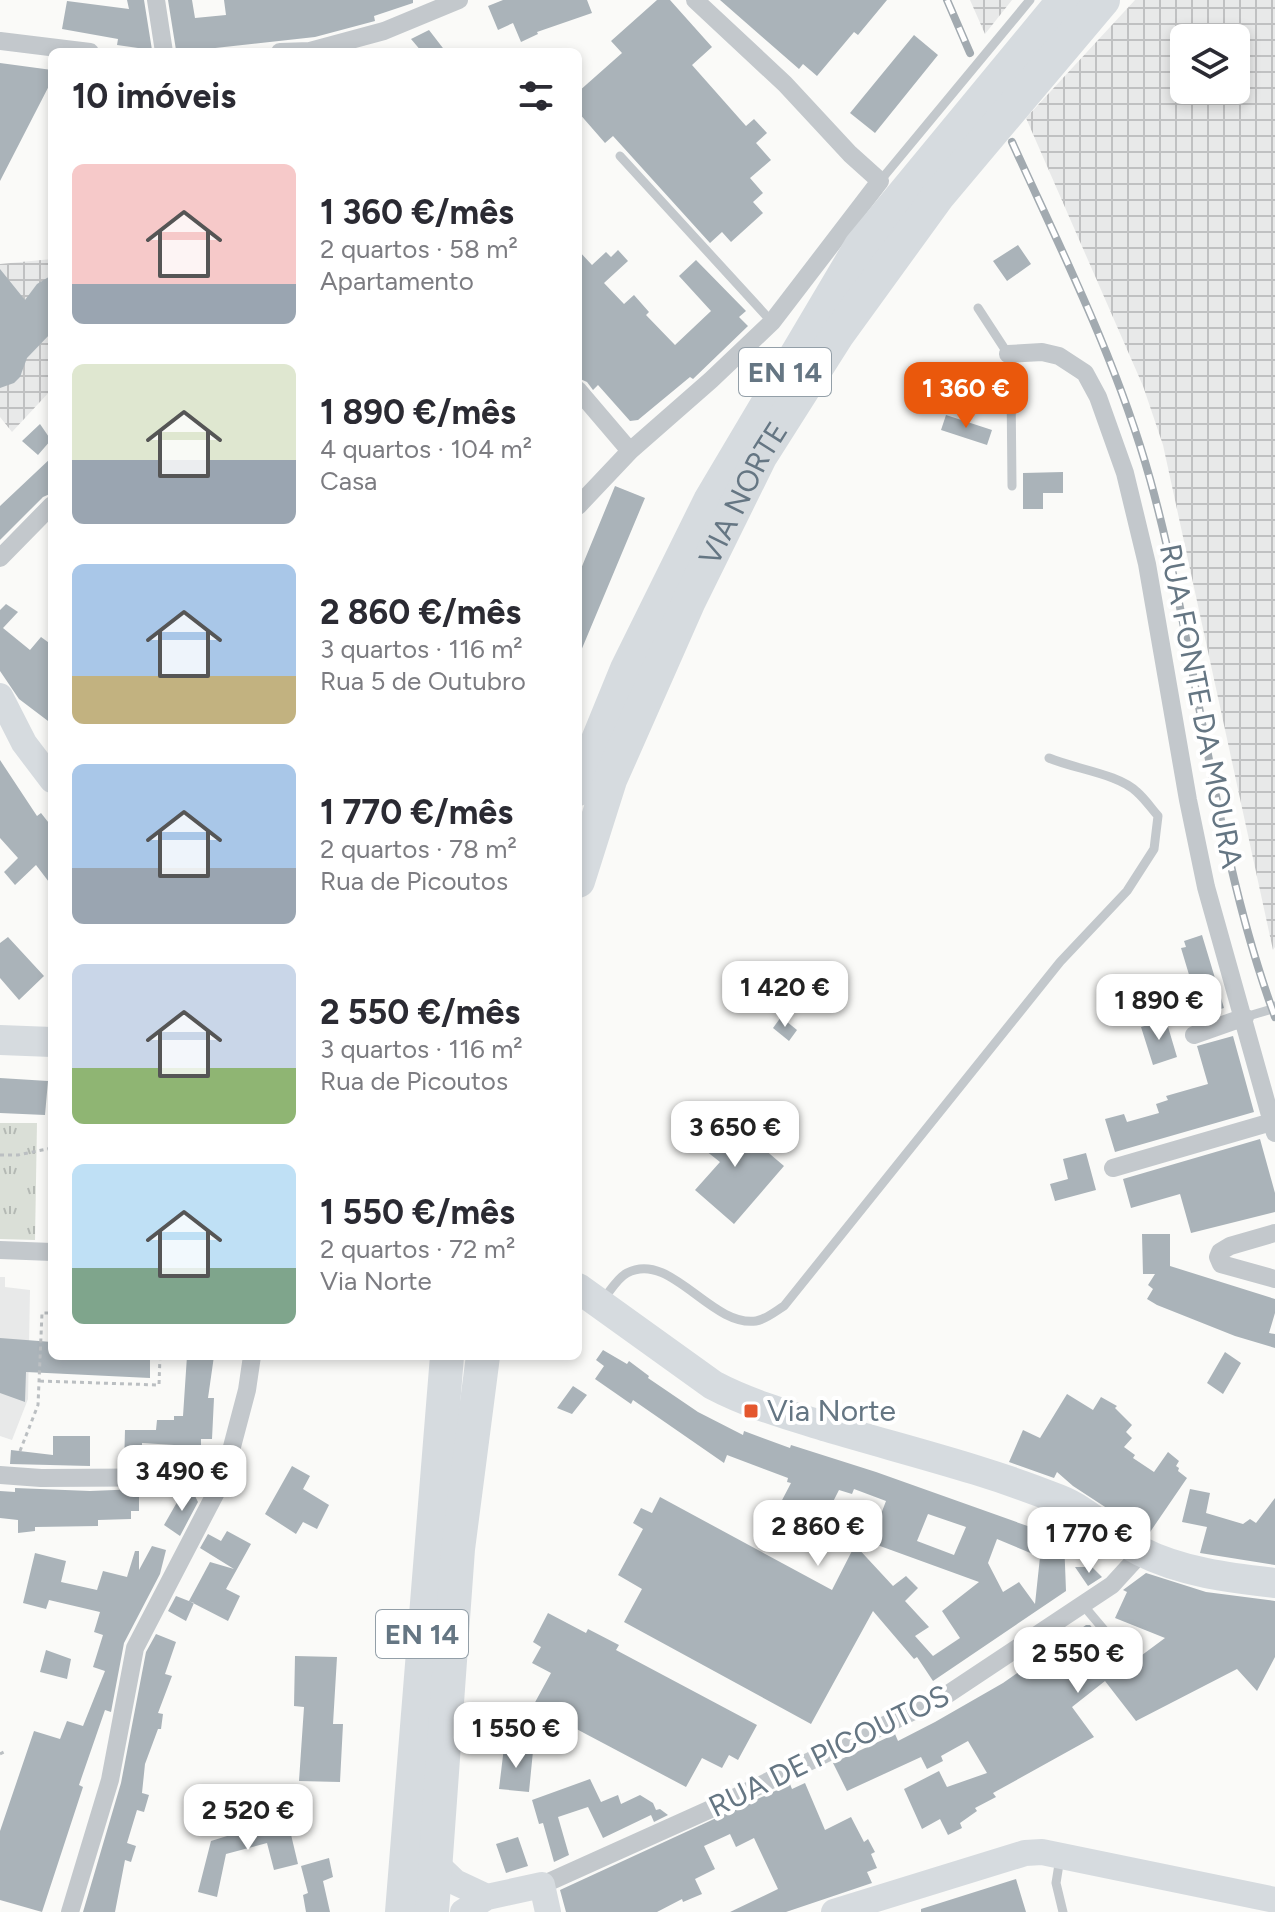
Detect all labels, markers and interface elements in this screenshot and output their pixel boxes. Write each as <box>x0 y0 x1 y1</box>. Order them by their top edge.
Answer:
map controls <box>1170 24 1250 104</box>
button: layers <box>1170 24 1250 104</box>
icon: filters <box>514 74 558 118</box>
text: 10 imóveis <box>72 76 236 117</box>
text: 1 360 €/mês <box>320 192 514 233</box>
icon: home <box>136 196 232 292</box>
text: 2 quartos · 58 m² <box>320 233 518 265</box>
text: Apartamento <box>320 265 474 297</box>
road number: EN 14 <box>739 348 831 396</box>
pin: 1 360 € <box>892 362 1040 430</box>
text: 1 360 € <box>922 372 1010 404</box>
text: 1 890 €/mês <box>320 392 516 433</box>
icon: home <box>136 396 232 492</box>
street label: VIA NORTE <box>691 415 796 571</box>
text: 4 quartos · 104 m² <box>320 433 532 465</box>
text: Casa <box>320 465 377 497</box>
street label: RUA FONTE DA MOURA <box>1152 541 1251 872</box>
text: 2 860 €/mês <box>320 592 521 633</box>
icon: home <box>136 596 232 692</box>
text: 3 quartos · 116 m² <box>320 633 523 665</box>
text: Rua 5 de Outubro <box>320 665 526 697</box>
text: 1 770 €/mês <box>320 792 513 833</box>
icon: home <box>136 796 232 892</box>
text: 2 quartos · 78 m² <box>320 833 517 865</box>
text: Rua de Picoutos <box>320 865 508 897</box>
pin: 1 420 € <box>711 961 859 1029</box>
text: 1 420 € <box>740 971 830 1003</box>
pin: 1 890 € <box>1085 974 1233 1042</box>
text: 1 890 € <box>1114 984 1204 1016</box>
text: 2 550 €/mês <box>320 992 520 1033</box>
icon: home <box>136 996 232 1092</box>
text: 3 quartos · 116 m² <box>320 1033 523 1065</box>
text: Rua de Picoutos <box>320 1065 508 1097</box>
pin: 3 650 € <box>661 1101 809 1169</box>
text: 3 650 € <box>689 1111 781 1143</box>
text: 1 550 €/mês <box>320 1192 515 1233</box>
icon: home <box>136 1196 232 1292</box>
text: 2 quartos · 72 m² <box>320 1233 515 1265</box>
text: Via Norte <box>320 1265 432 1297</box>
place label: Via Norte <box>767 1392 896 1429</box>
marker: Via Norte <box>742 1402 760 1420</box>
pin: 3 490 € <box>108 1445 256 1513</box>
text: 3 490 € <box>135 1455 229 1487</box>
pin: 2 860 € <box>744 1500 892 1568</box>
pin: 1 770 € <box>1015 1507 1163 1575</box>
text: 2 860 € <box>771 1510 865 1542</box>
text: 1 770 € <box>1045 1517 1133 1549</box>
road number: EN 14 <box>376 1610 468 1658</box>
pin: 2 550 € <box>1004 1627 1152 1695</box>
text: 2 550 € <box>1032 1637 1124 1669</box>
street label: RUA DE PICOUTOS <box>702 1676 955 1825</box>
pin: 1 550 € <box>442 1702 590 1770</box>
text: 1 550 € <box>472 1712 560 1744</box>
pin: 2 520 € <box>174 1784 322 1852</box>
text: 2 520 € <box>202 1794 294 1826</box>

